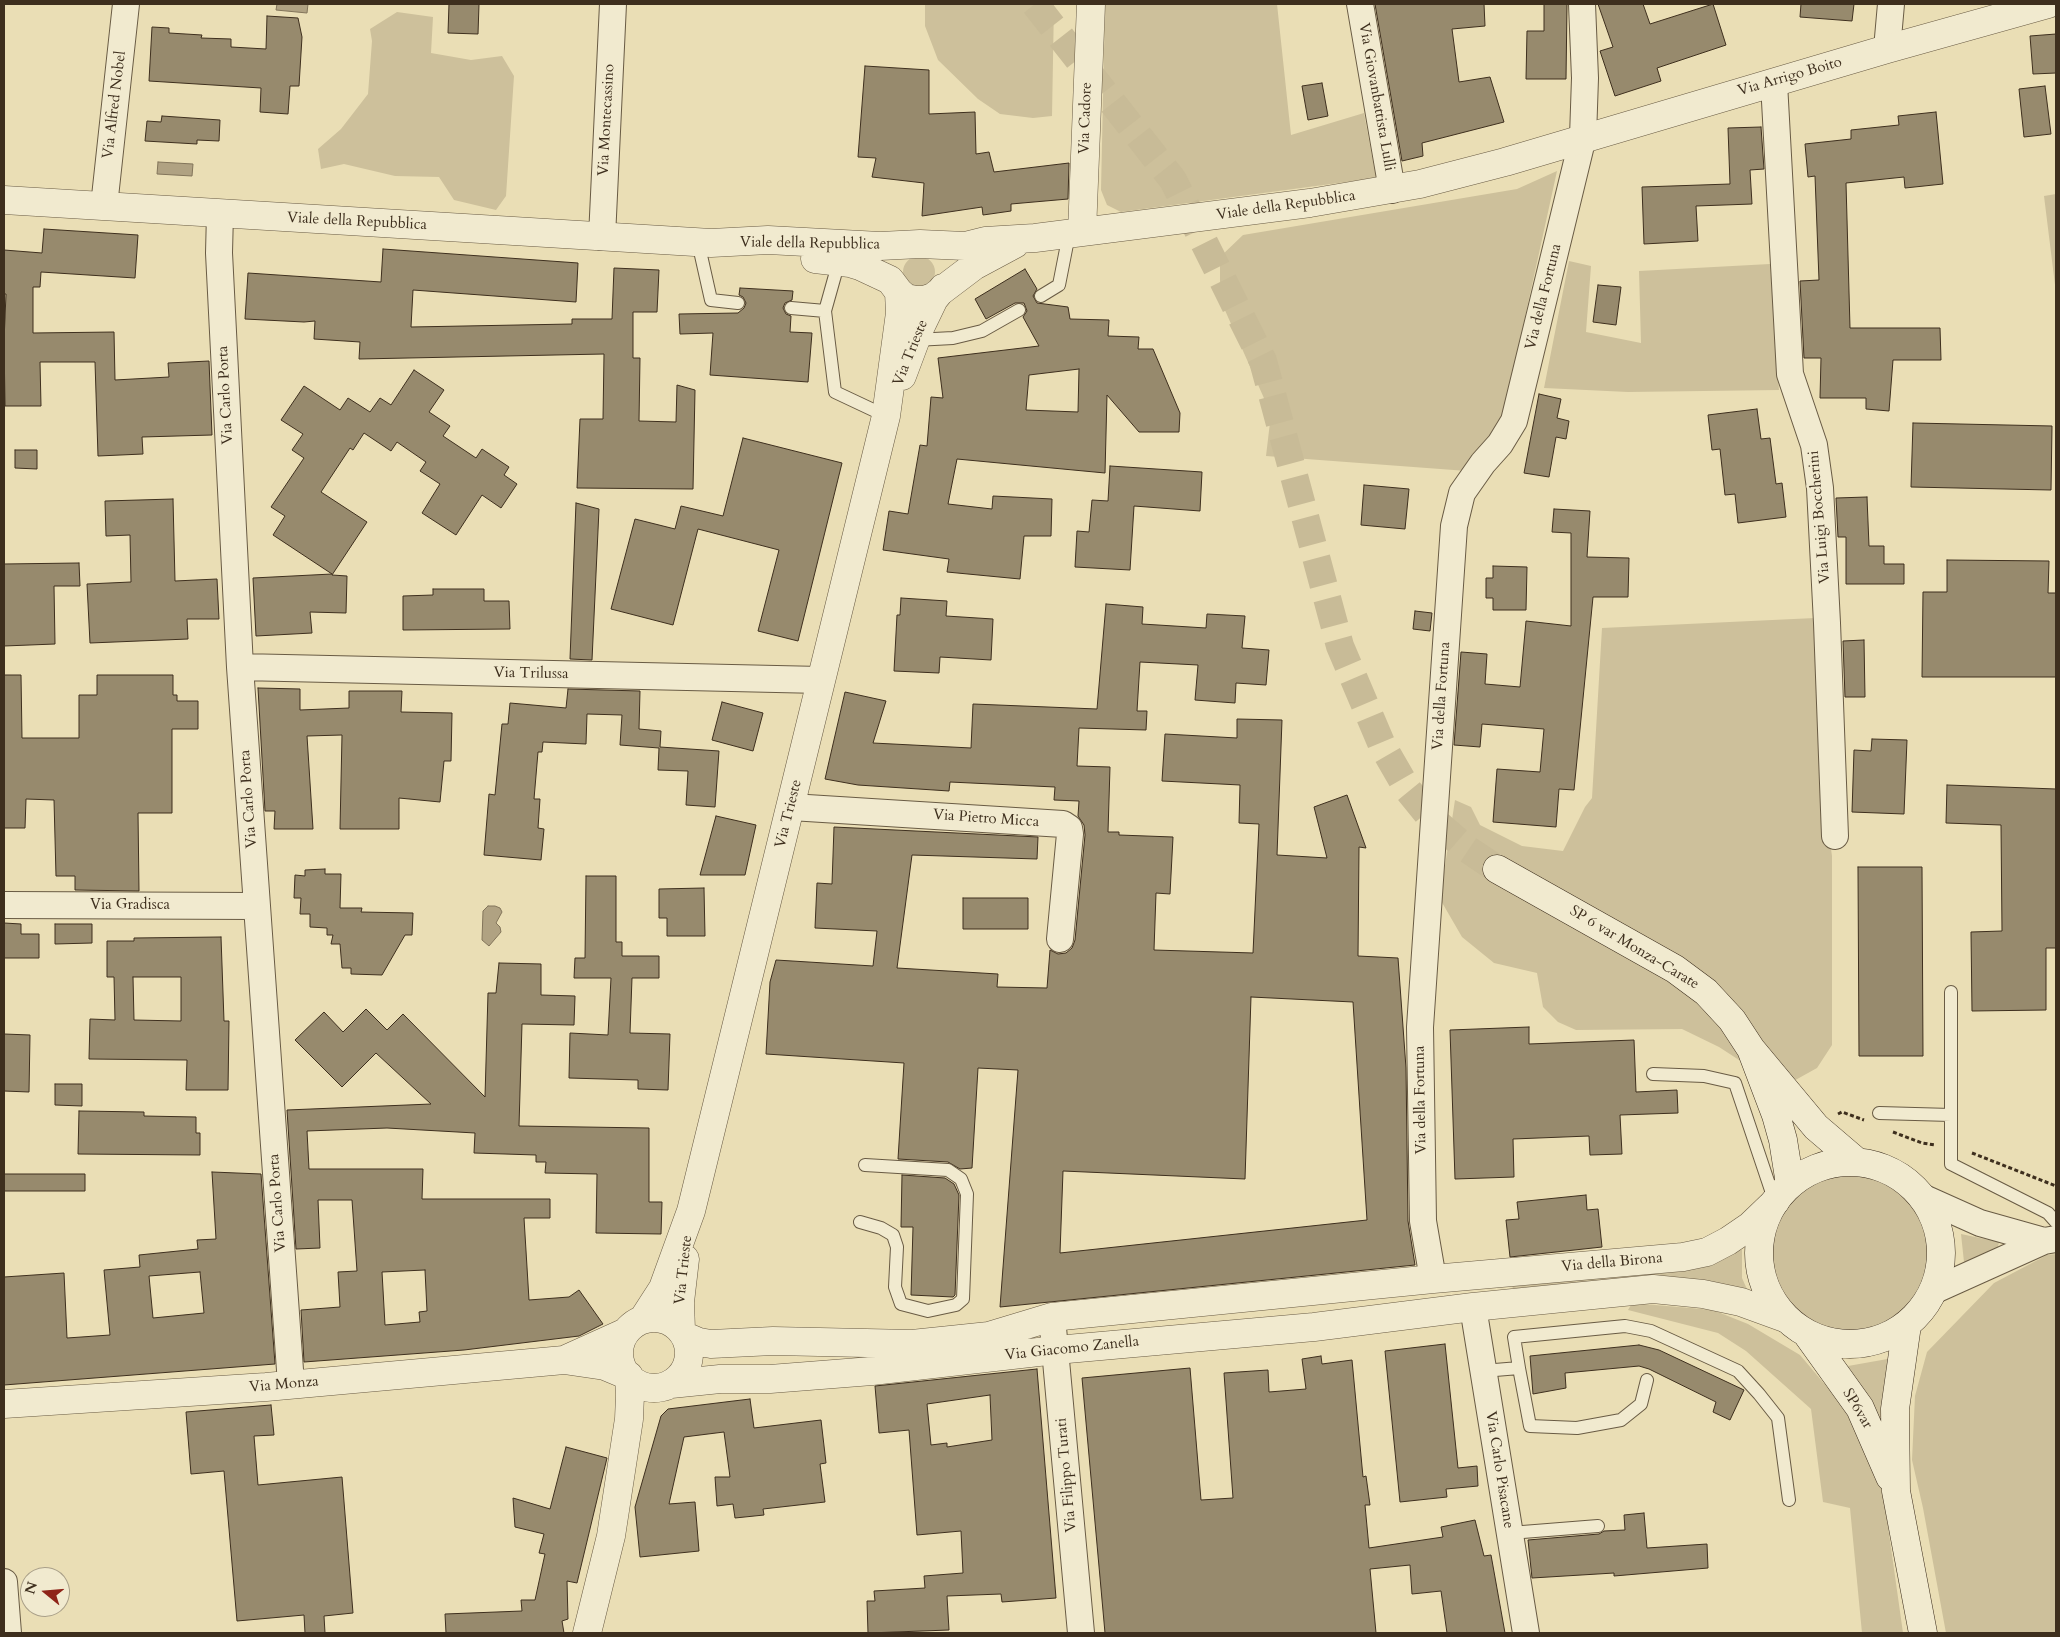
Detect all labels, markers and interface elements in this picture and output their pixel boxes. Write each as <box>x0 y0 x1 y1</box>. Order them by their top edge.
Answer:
street label: Via Giovanbattista Lulli <box>1354 21 1398 173</box>
street label: Via Alfred Nobel <box>99 50 131 160</box>
street label: Via Arrigo Boito <box>1736 54 1844 100</box>
street label: Via Montecassino <box>595 63 619 177</box>
street label: Via Cadore <box>1076 82 1096 154</box>
street label: Viale della Repubblica <box>1215 187 1357 225</box>
street label: Viale della Repubblica <box>287 209 427 235</box>
street label: Viale della Repubblica <box>740 234 880 254</box>
street label: Via della Fortuna <box>1522 242 1566 352</box>
street label: Via Trieste <box>890 317 932 389</box>
street label: Via Carlo Porta <box>214 345 238 445</box>
street label: Via Luigi Boccherini <box>1805 450 1835 584</box>
street label: Via della Fortuna <box>1429 641 1455 751</box>
street label: Via Trilussa <box>493 664 569 684</box>
street label: Via Carlo Porta <box>237 749 261 849</box>
street label: Via Trieste <box>772 778 806 850</box>
street label: Via Pietro Micca <box>932 806 1040 832</box>
street label: Via Gradisca <box>90 897 170 915</box>
street label: SP 6 var Monza-Carate <box>1566 902 1702 994</box>
street label: Via della Fortuna <box>1411 1045 1431 1155</box>
street label: Via Carlo Porta <box>266 1153 290 1253</box>
street label: Via Trieste <box>671 1234 697 1306</box>
street label: Via della Birona <box>1561 1250 1663 1276</box>
street label: Via Giacomo Zanella <box>1004 1333 1140 1365</box>
street label: Via Monza <box>248 1373 320 1397</box>
street label: SP6var <box>1838 1386 1876 1432</box>
street label: Via Carlo Pisacane <box>1481 1410 1517 1530</box>
street label: Via Filippo Turati <box>1053 1417 1081 1533</box>
north arrow <box>20 1567 70 1617</box>
text: N <box>20 1579 42 1596</box>

